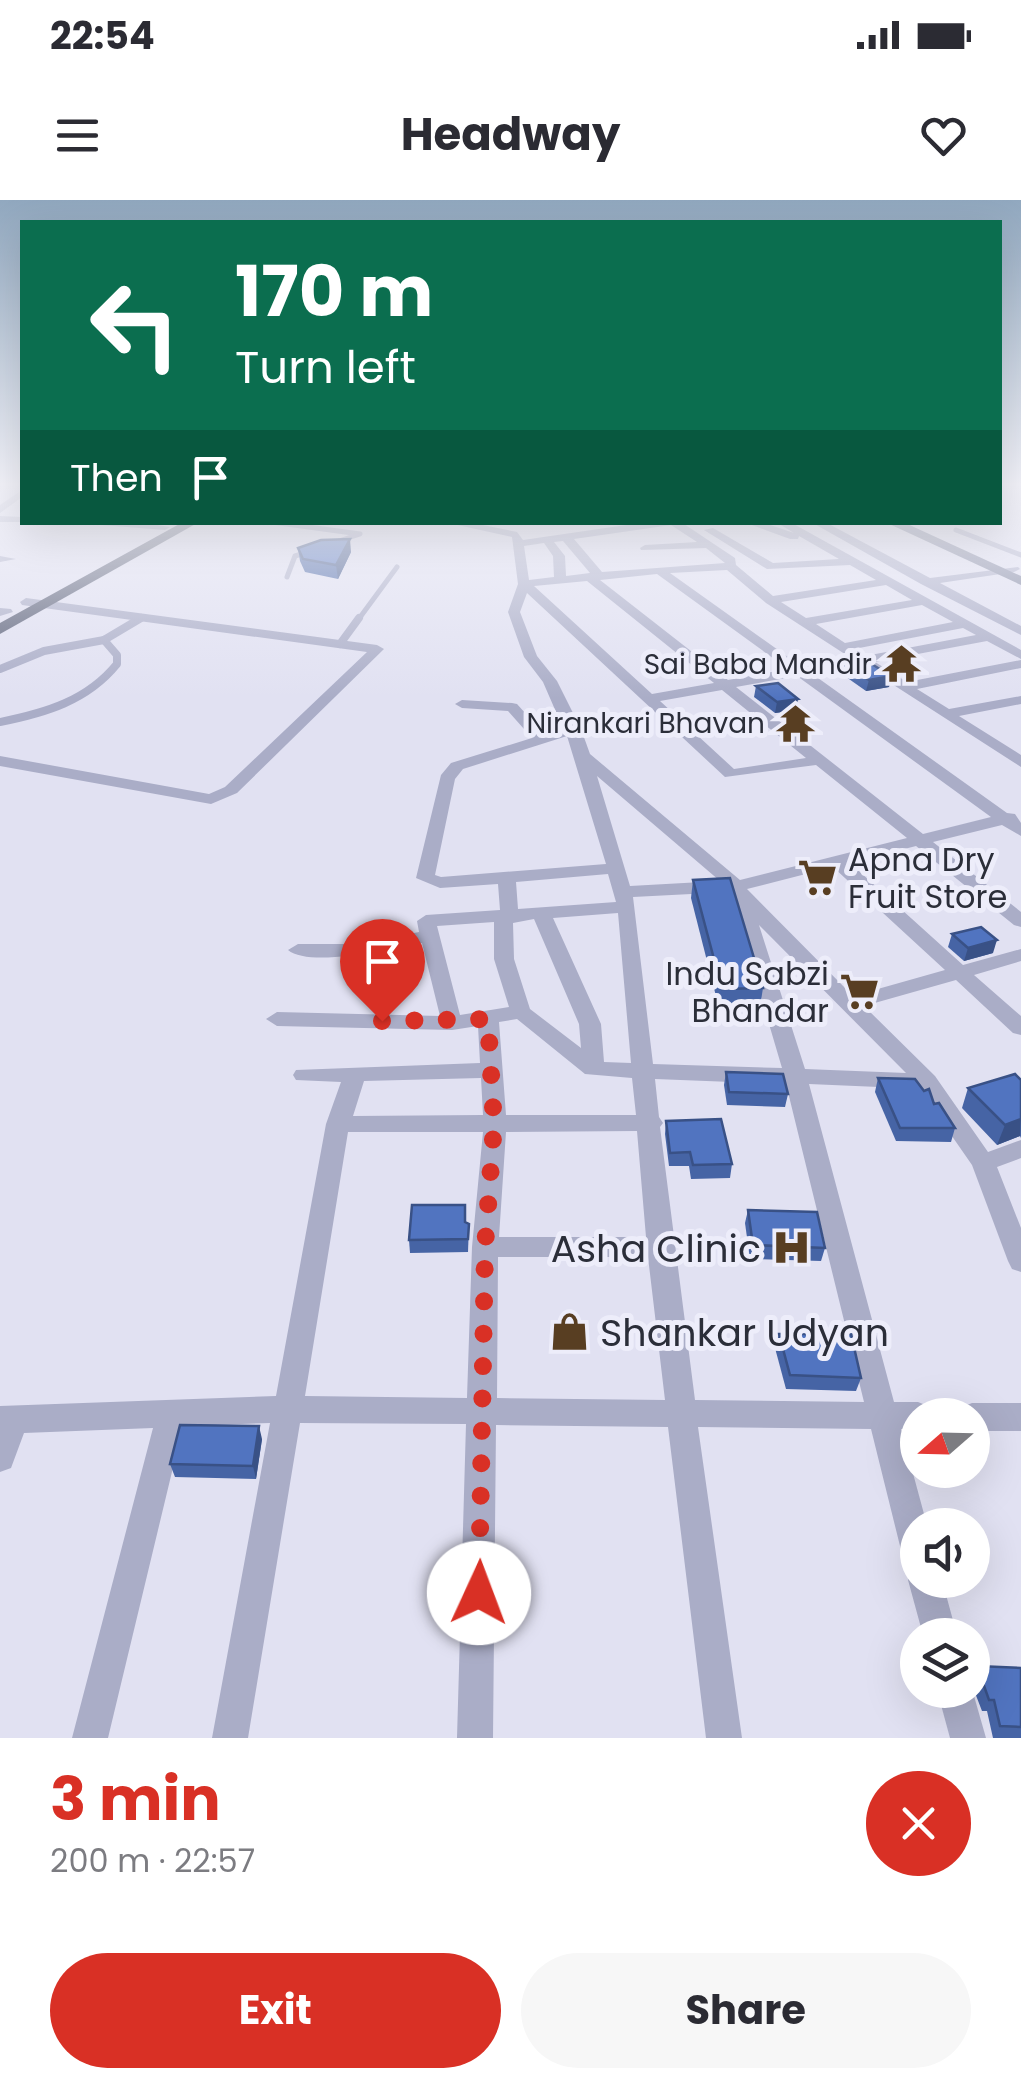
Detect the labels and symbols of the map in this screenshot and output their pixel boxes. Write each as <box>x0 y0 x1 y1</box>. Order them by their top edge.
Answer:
temple icon: Sai Baba Mandir <box>881 643 923 685</box>
place label: Sai Baba Mandir <box>644 645 872 684</box>
temple icon: Nirankari Bhavan <box>774 702 816 744</box>
place label: Nirankari Bhavan <box>526 704 765 743</box>
place label: Apna Dry Fruit Store <box>848 837 1007 919</box>
supermarket icon: Apna Dry Fruit Store <box>797 856 839 898</box>
pin <box>340 919 425 1022</box>
place label: Indu Sabzi Bhandar <box>666 951 829 1033</box>
supermarket icon: Indu Sabzi Bhandar <box>838 970 880 1012</box>
place label: Asha Clinic <box>551 1222 761 1275</box>
hospital icon: Asha Clinic <box>770 1227 812 1269</box>
place label: Shankar Udyan <box>600 1306 889 1359</box>
shop icon: Shankar Udyan <box>549 1311 591 1353</box>
north arrow <box>900 1398 990 1488</box>
position arrow <box>427 1541 531 1645</box>

